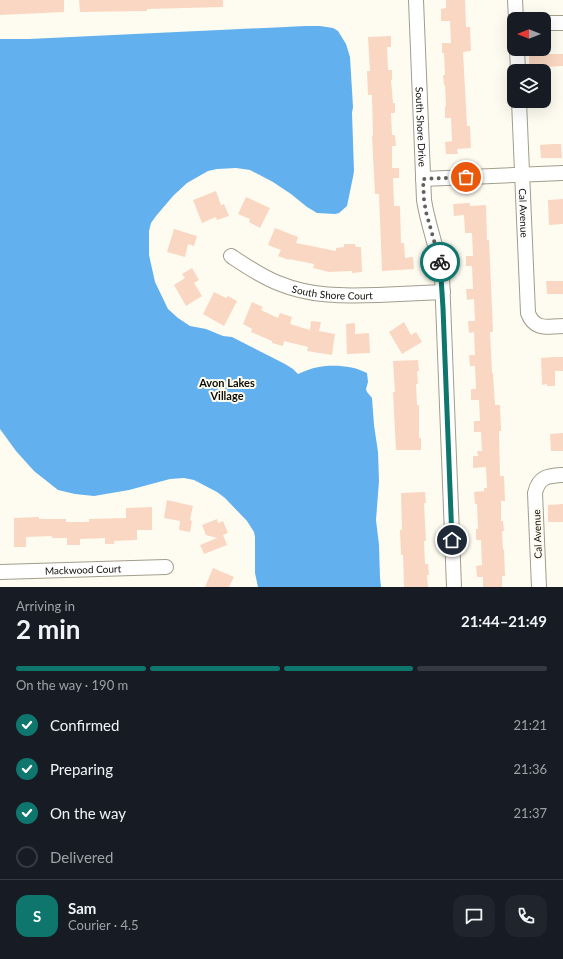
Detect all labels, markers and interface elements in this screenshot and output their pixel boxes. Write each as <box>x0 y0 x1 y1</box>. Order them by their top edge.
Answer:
north arrow <box>507 12 551 56</box>
map controls <box>507 12 551 108</box>
button: layers <box>507 64 551 108</box>
street label: South Shore Drive <box>413 87 429 167</box>
pin <box>449 160 483 194</box>
icon: bag <box>455 166 477 188</box>
street label: Cal Avenue <box>517 188 531 238</box>
courier <box>420 242 460 282</box>
icon: bike <box>429 251 451 273</box>
street label: South Shore Court <box>291 282 373 302</box>
district label: Avon Lakes Village <box>198 376 255 402</box>
street label: Cal Avenue <box>530 509 544 559</box>
pin <box>435 523 469 557</box>
icon: home <box>441 529 463 551</box>
street label: Mackwood Court <box>45 562 122 577</box>
text: Arriving in <box>16 598 75 614</box>
text: 21:44–21:49 <box>461 612 547 630</box>
text: 2 min <box>16 613 80 645</box>
text: On the way · 190 m <box>16 677 128 693</box>
icon: check <box>16 714 38 736</box>
text: Confirmed <box>50 716 119 734</box>
text: 21:21 <box>514 717 547 733</box>
icon: check <box>16 758 38 780</box>
text: Preparing <box>50 760 113 778</box>
text: 21:36 <box>514 761 547 777</box>
icon: check <box>16 802 38 824</box>
text: On the way <box>50 804 126 822</box>
text: 21:37 <box>514 805 547 821</box>
text: Delivered <box>50 848 113 866</box>
button: chat <box>453 895 495 937</box>
button: phone <box>505 895 547 937</box>
text: Sam <box>68 899 96 917</box>
text: S <box>33 907 41 925</box>
text: Courier · 4.5 <box>68 917 139 933</box>

